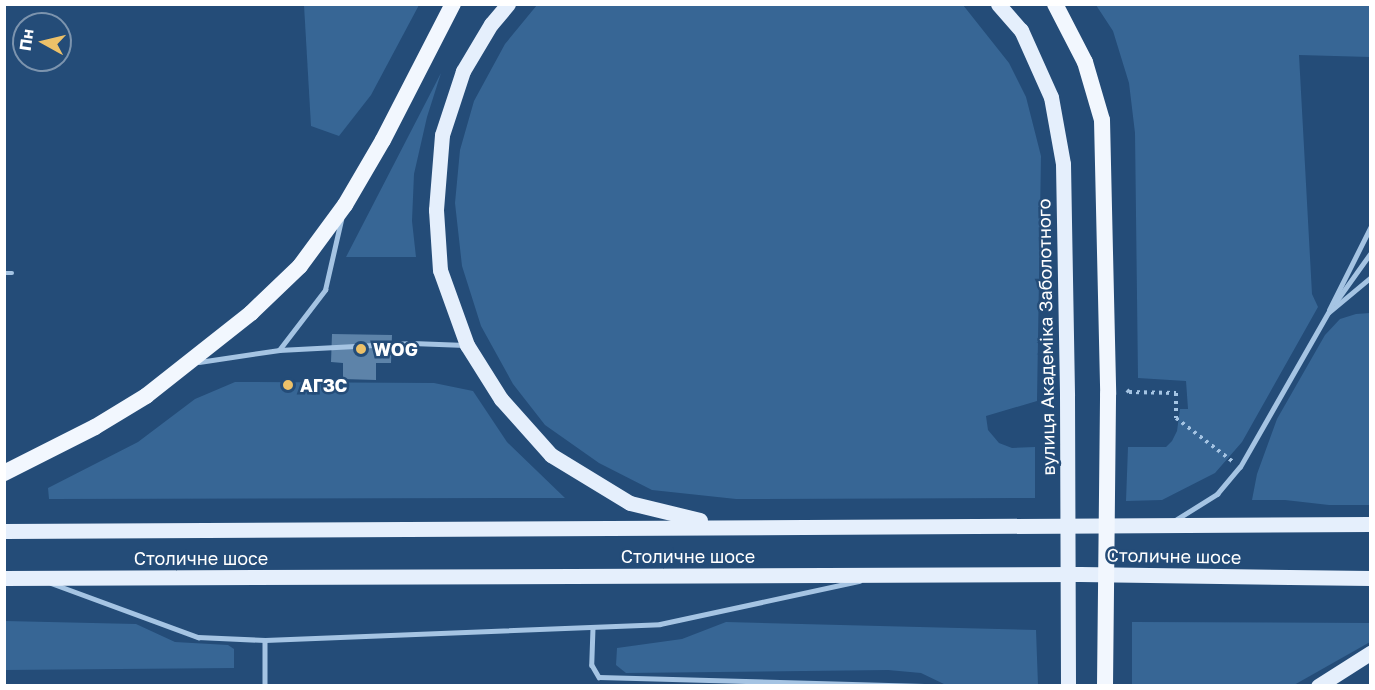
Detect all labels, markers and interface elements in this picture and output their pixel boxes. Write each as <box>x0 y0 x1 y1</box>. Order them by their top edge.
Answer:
north arrow <box>12 12 72 72</box>
text: Пн <box>15 28 38 52</box>
street label: вулиця Академіка Заболотного <box>1033 198 1059 476</box>
place label: WOG <box>373 338 418 360</box>
marker: WOG <box>354 342 368 356</box>
place label: АГЗС <box>300 374 347 396</box>
marker: АГЗС <box>281 378 295 392</box>
street label: Столичне шосе <box>1107 544 1241 568</box>
street label: Столичне шосе <box>621 545 755 567</box>
street label: Столичне шосе <box>134 547 268 569</box>

